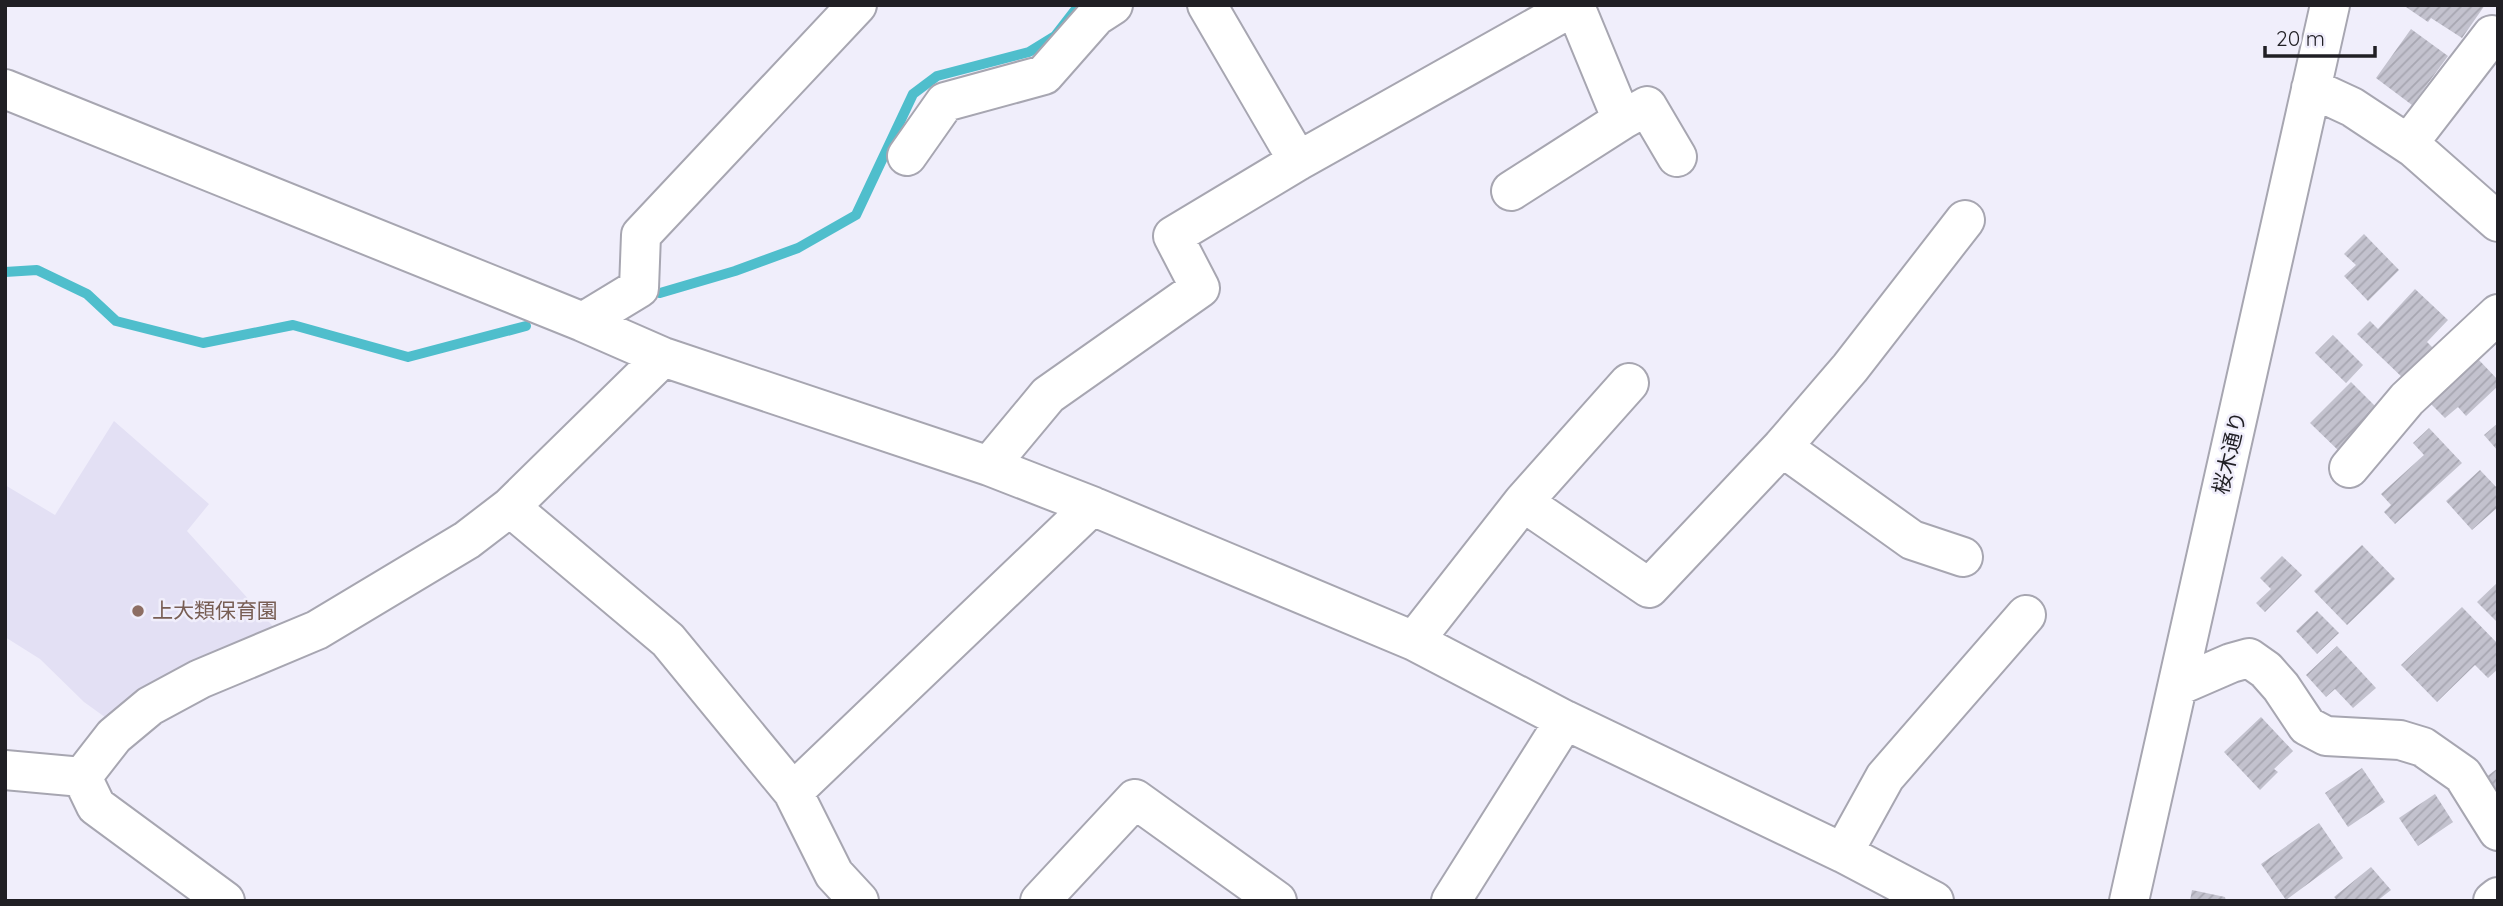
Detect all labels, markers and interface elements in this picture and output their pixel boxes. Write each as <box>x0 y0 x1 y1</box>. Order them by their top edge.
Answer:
scale bar <box>2265 14 2375 58</box>
text: 20 m <box>2276 25 2325 51</box>
street label: 桜木通り <box>2207 409 2251 497</box>
place label: 上大類保育園 <box>152 597 278 623</box>
marker: 上大類保育園 <box>130 603 146 619</box>

